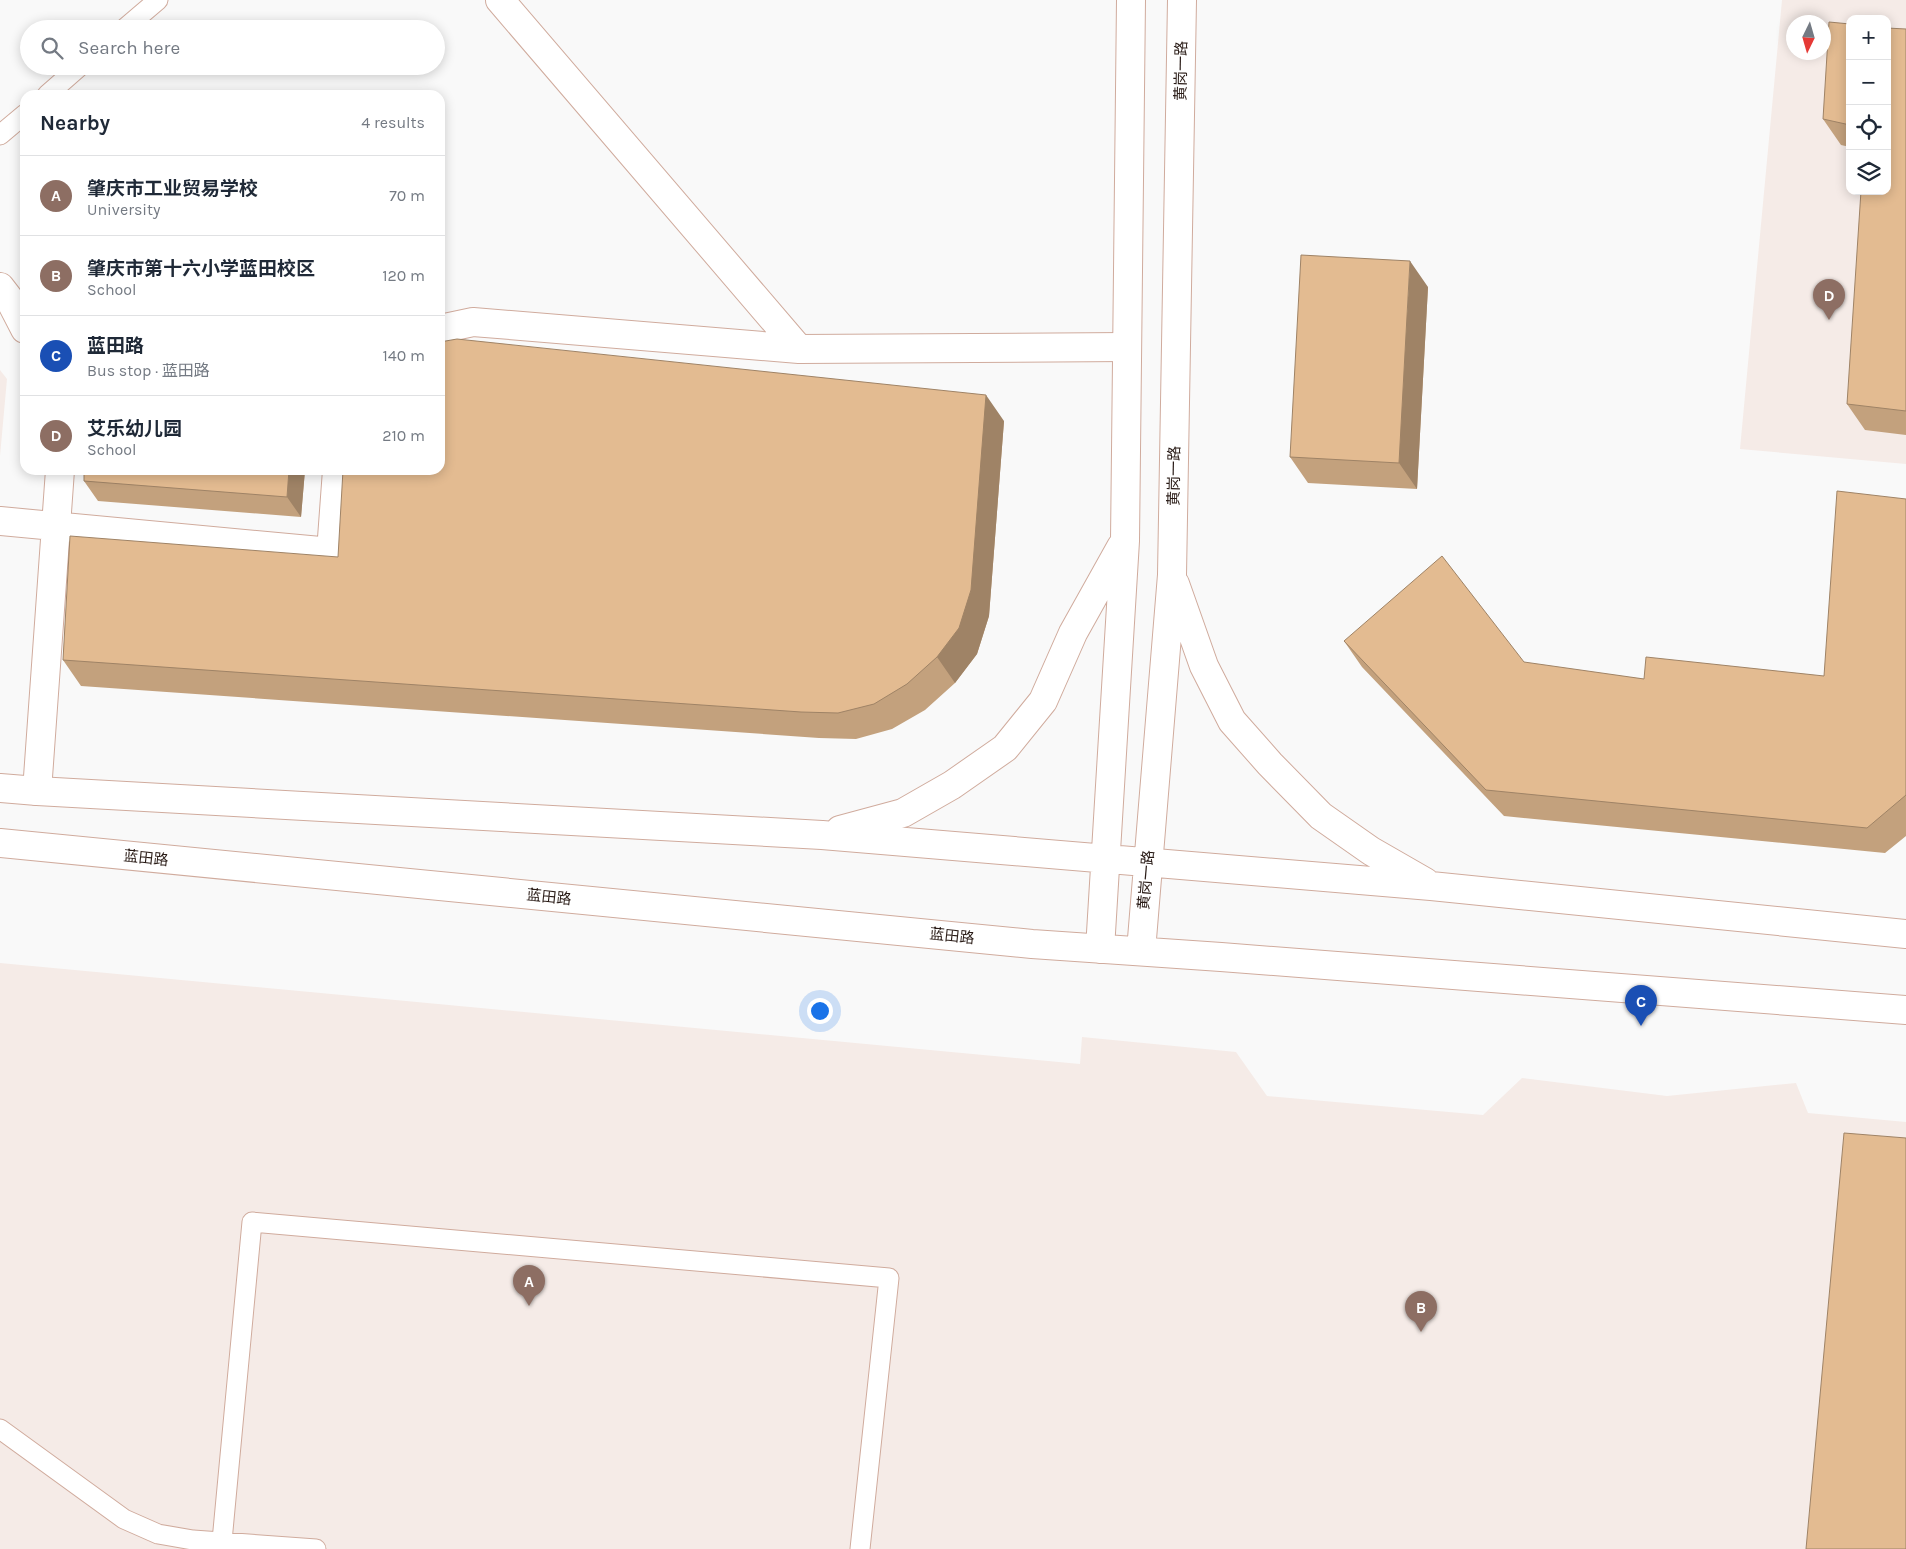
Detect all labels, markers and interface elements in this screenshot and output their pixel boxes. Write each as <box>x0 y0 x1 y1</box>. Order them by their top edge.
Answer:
north arrow <box>1786 15 1831 60</box>
map controls <box>1846 15 1891 195</box>
button: + <box>1846 15 1891 60</box>
search box <box>20 20 445 75</box>
icon: search <box>38 34 66 62</box>
text: Search here <box>78 37 180 59</box>
street label: 黄岗一路 <box>1171 41 1191 101</box>
button: − <box>1846 60 1891 105</box>
button: locate <box>1846 105 1891 150</box>
text: Nearby <box>40 111 110 135</box>
text: 4 results <box>361 113 425 132</box>
button: layers <box>1846 150 1891 195</box>
text: 肇庆市工业贸易学校 <box>87 178 258 200</box>
text: A <box>51 186 61 205</box>
text: 70 m <box>389 186 425 205</box>
text: University <box>87 200 161 219</box>
text: 肇庆市第十六小学蓝田校区 <box>87 258 315 280</box>
text: B <box>51 266 61 285</box>
text: 120 m <box>382 266 425 285</box>
pin: D <box>1813 279 1845 320</box>
text: School <box>87 280 137 299</box>
text: 蓝田路 <box>87 335 144 357</box>
text: C <box>51 346 61 365</box>
text: 140 m <box>383 346 425 365</box>
text: Bus stop · 蓝田路 <box>87 361 210 380</box>
text: 艾乐幼儿园 <box>87 418 182 440</box>
text: D <box>51 426 61 445</box>
text: 210 m <box>382 426 425 445</box>
text: School <box>87 440 137 459</box>
street label: 黄岗一路 <box>1164 446 1184 506</box>
street label: 蓝田路 <box>123 847 169 869</box>
street label: 黄岗一路 <box>1134 849 1158 911</box>
street label: 蓝田路 <box>526 886 572 908</box>
street label: 蓝田路 <box>929 925 975 947</box>
pin: C <box>1625 985 1657 1026</box>
your location <box>807 998 833 1024</box>
pin: A <box>513 1265 545 1306</box>
pin: B <box>1405 1291 1437 1332</box>

